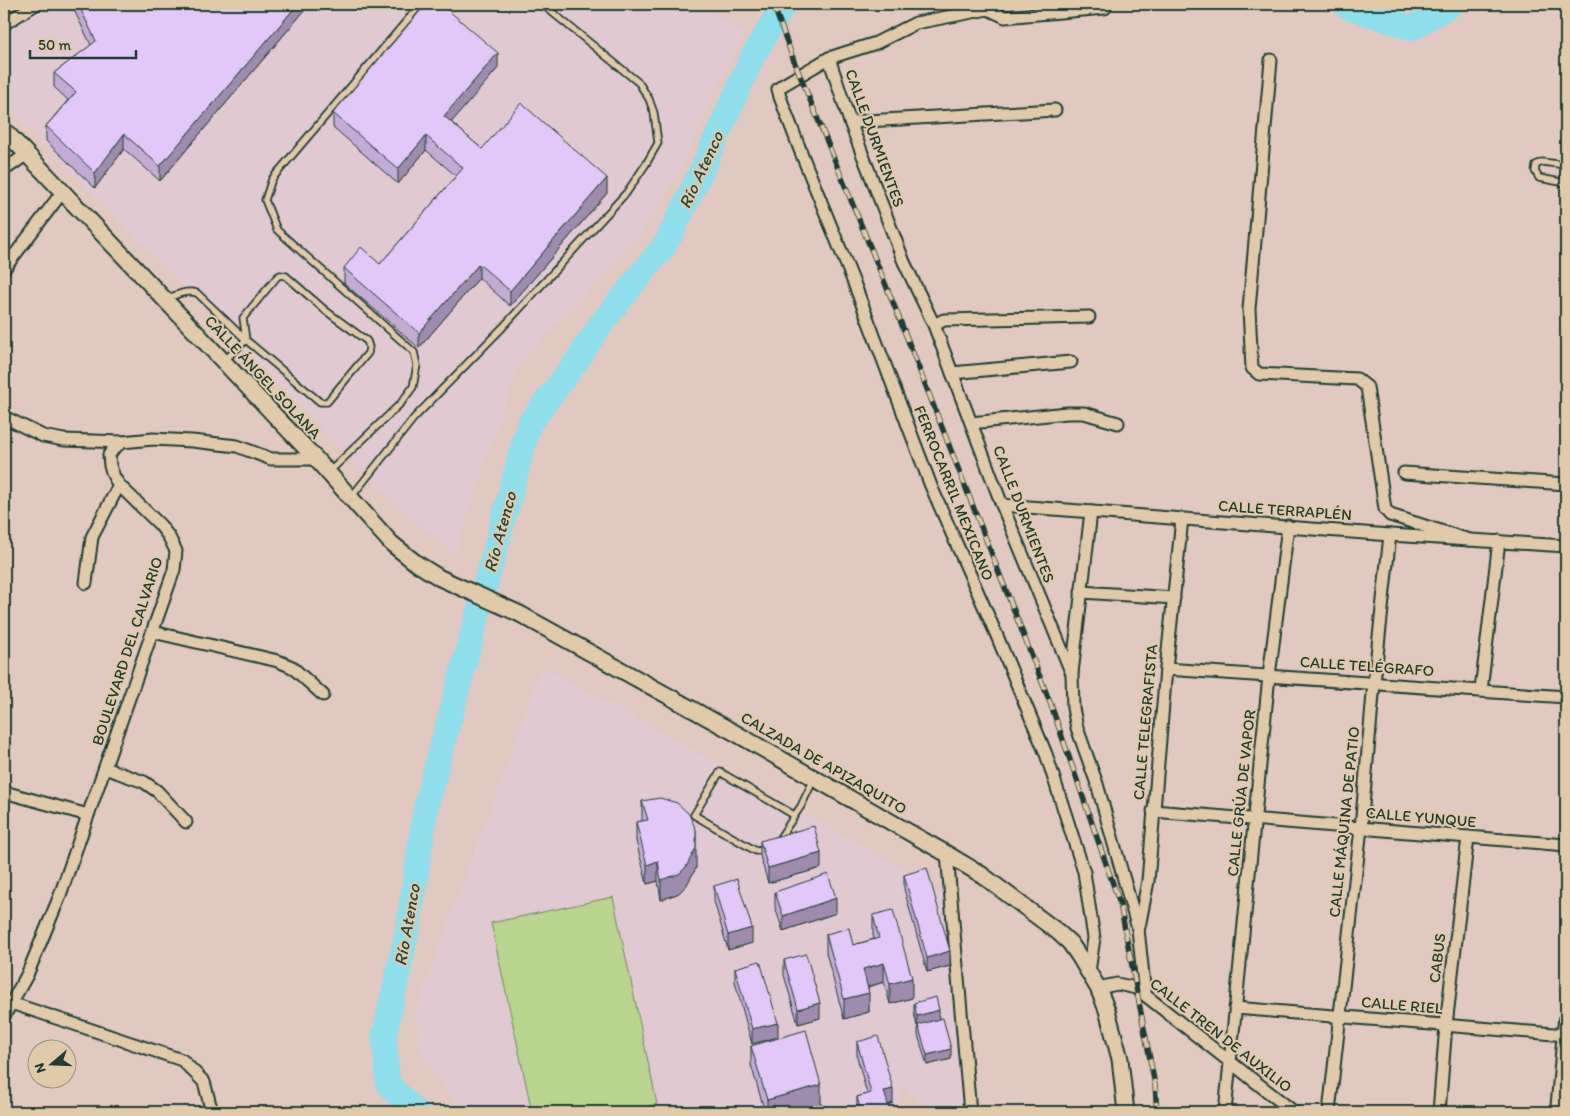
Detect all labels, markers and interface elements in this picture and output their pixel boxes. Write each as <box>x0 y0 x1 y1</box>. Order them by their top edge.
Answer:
scale bar <box>30 28 136 60</box>
text: 50 m <box>38 36 71 54</box>
street label: CALLE DURMIENTES <box>841 66 909 210</box>
water label: Río Atenco <box>674 127 729 212</box>
street label: CALLE ÁNGEL SOLANA <box>201 311 325 443</box>
street label: FERROCARRIL MEXICANO <box>910 403 998 583</box>
street label: CALLE DURMIENTES <box>989 443 1059 585</box>
water label: Río Atenco <box>479 488 522 575</box>
street label: CALLE TERRAPLÉN <box>1218 496 1352 524</box>
street label: BOULEVARD DEL CALVARIO <box>87 554 167 748</box>
street label: CALLE TELEGRAFISTA <box>1129 643 1161 801</box>
street label: CALLE TELÉGRAFO <box>1299 652 1435 680</box>
street label: CALZADA DE APIZAQUITO <box>738 708 910 818</box>
street label: CALLE GRÚA DE VAPOR <box>1223 708 1259 877</box>
street label: CALLE MÁQUINA DE PATIO <box>1325 726 1363 918</box>
street label: CALLE YUNQUE <box>1365 803 1477 831</box>
water label: Río Atenco <box>389 881 425 968</box>
street label: CABUS <box>1425 932 1449 984</box>
street label: CALLE TREN DE AUXILIO <box>1146 974 1296 1096</box>
street label: CALLE RIEL <box>1360 992 1444 1018</box>
north arrow <box>28 1038 78 1088</box>
text: N <box>31 1061 50 1075</box>

